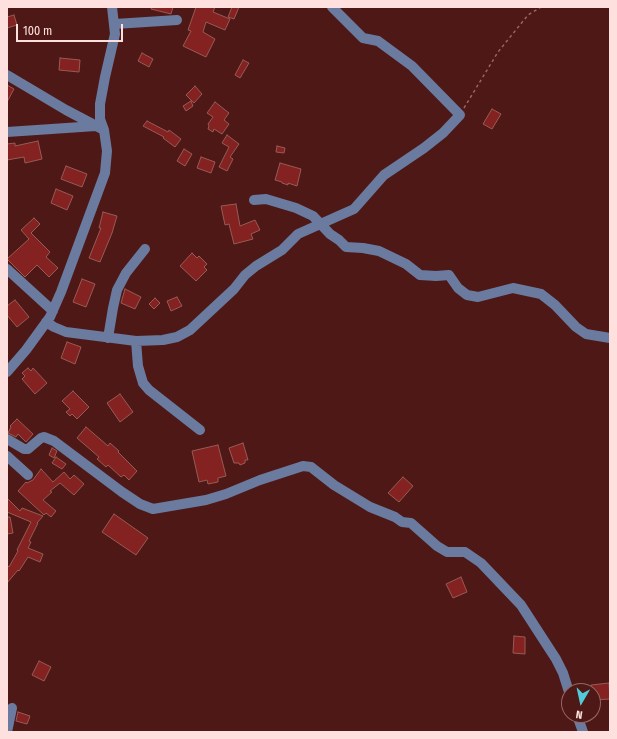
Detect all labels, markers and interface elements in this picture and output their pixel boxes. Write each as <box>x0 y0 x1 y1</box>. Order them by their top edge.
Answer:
scale bar <box>18 16 125 42</box>
text: 100 m <box>23 24 52 38</box>
north arrow <box>561 683 601 723</box>
text: N <box>575 707 583 721</box>

